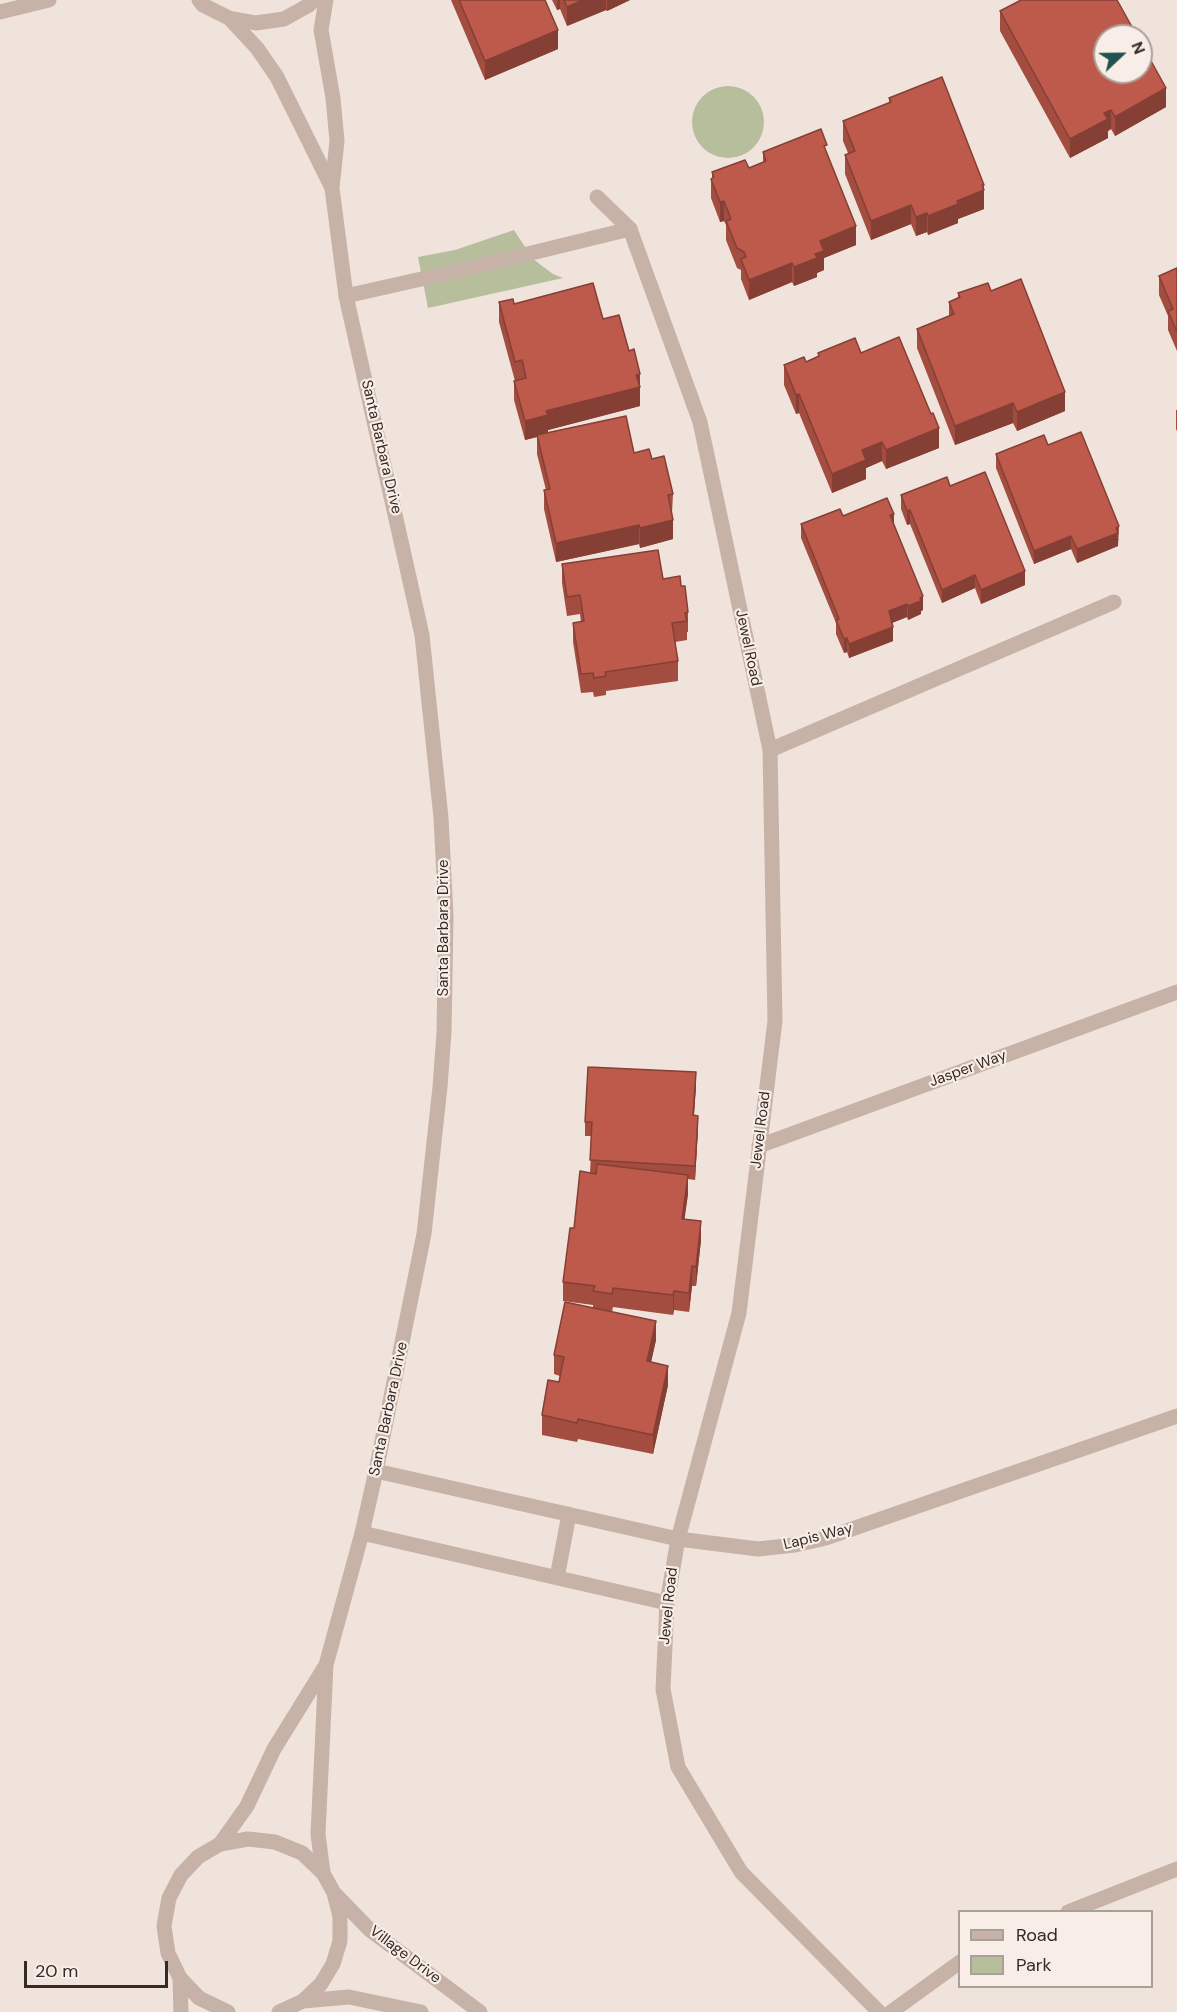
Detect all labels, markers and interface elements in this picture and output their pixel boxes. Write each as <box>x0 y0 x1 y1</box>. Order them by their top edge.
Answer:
north arrow <box>1093 24 1153 84</box>
text: N <box>1126 38 1150 57</box>
street label: Santa Barbara Drive <box>357 378 405 516</box>
street label: Jewel Road <box>731 608 765 688</box>
street label: Santa Barbara Drive <box>435 859 453 997</box>
street label: Jasper Way <box>927 1047 1009 1091</box>
street label: Jewel Road <box>747 1090 775 1170</box>
street label: Santa Barbara Drive <box>366 1340 412 1478</box>
street label: Lapis Way <box>782 1520 854 1554</box>
street label: Jewel Road <box>656 1566 682 1646</box>
legend <box>958 1910 1153 1988</box>
street label: Village Drive <box>366 1922 444 1988</box>
text: Road <box>1016 1923 1058 1947</box>
scale bar <box>27 1949 171 1987</box>
text: Park <box>1016 1953 1052 1977</box>
text: 20 m <box>35 1959 78 1983</box>

